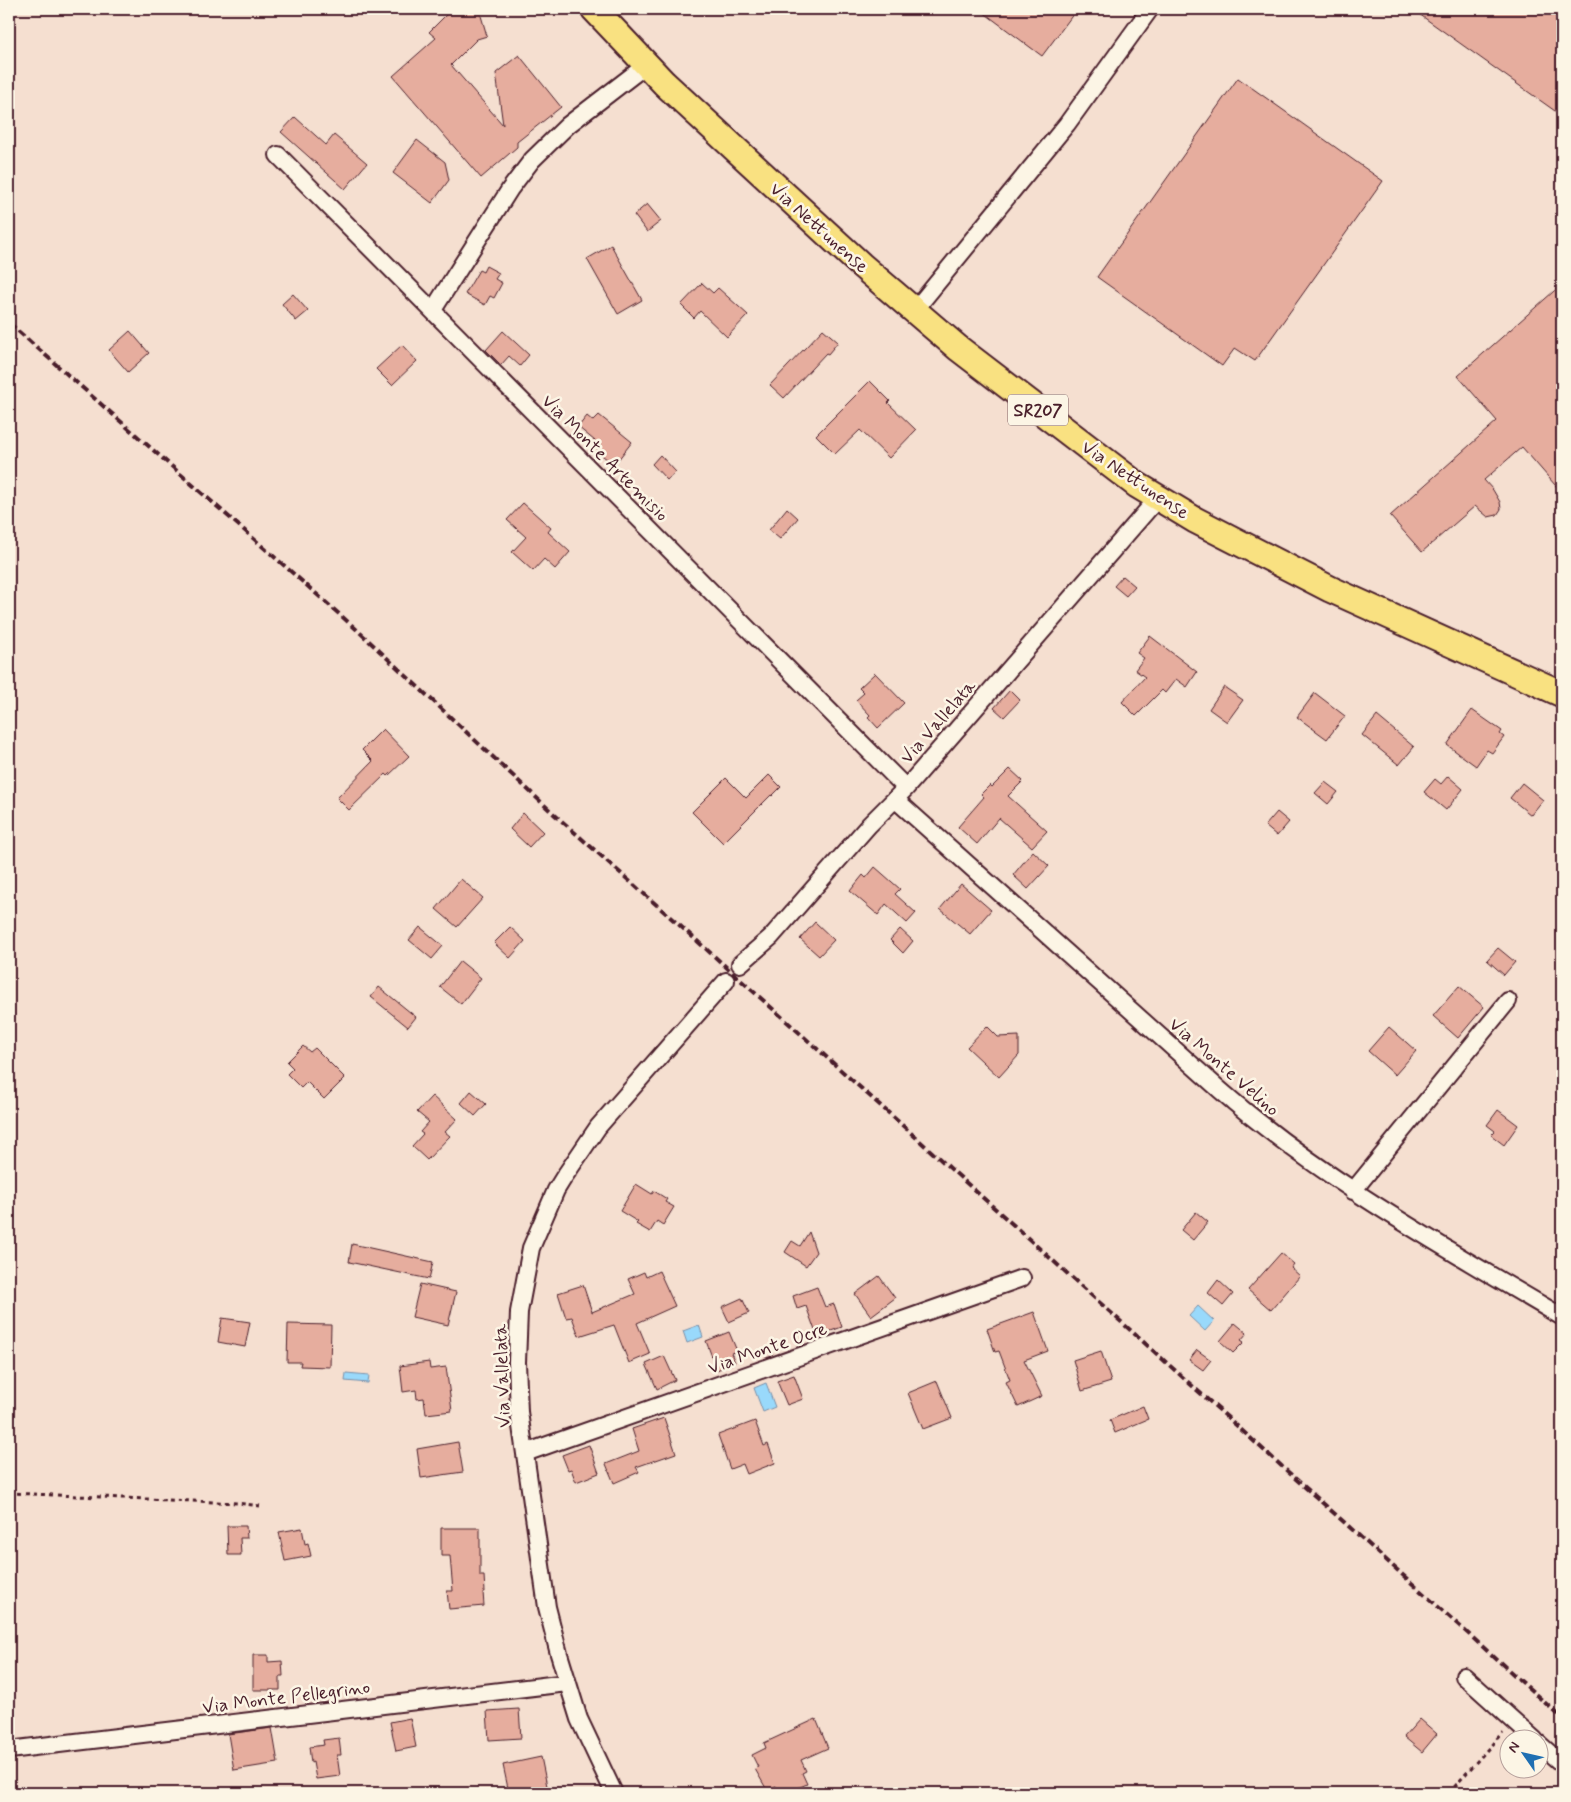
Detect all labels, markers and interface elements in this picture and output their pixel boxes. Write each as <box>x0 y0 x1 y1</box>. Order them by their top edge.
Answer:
street label: Via Nettunense <box>764 177 874 279</box>
street label: Via Monte Artemisio <box>536 389 674 527</box>
road number: SR207 <box>1008 394 1068 426</box>
street label: Via Nettunense <box>1076 435 1194 526</box>
street label: Via Vallelata <box>895 674 982 769</box>
street label: Via Monte Velino <box>1163 1012 1285 1122</box>
street label: Via Monte Ocre <box>704 1316 831 1381</box>
street label: Via Vallelata <box>488 1323 517 1428</box>
street label: Via Monte Pellegrino <box>201 1675 372 1721</box>
north arrow <box>1498 1730 1548 1780</box>
text: N <box>1504 1738 1524 1756</box>

